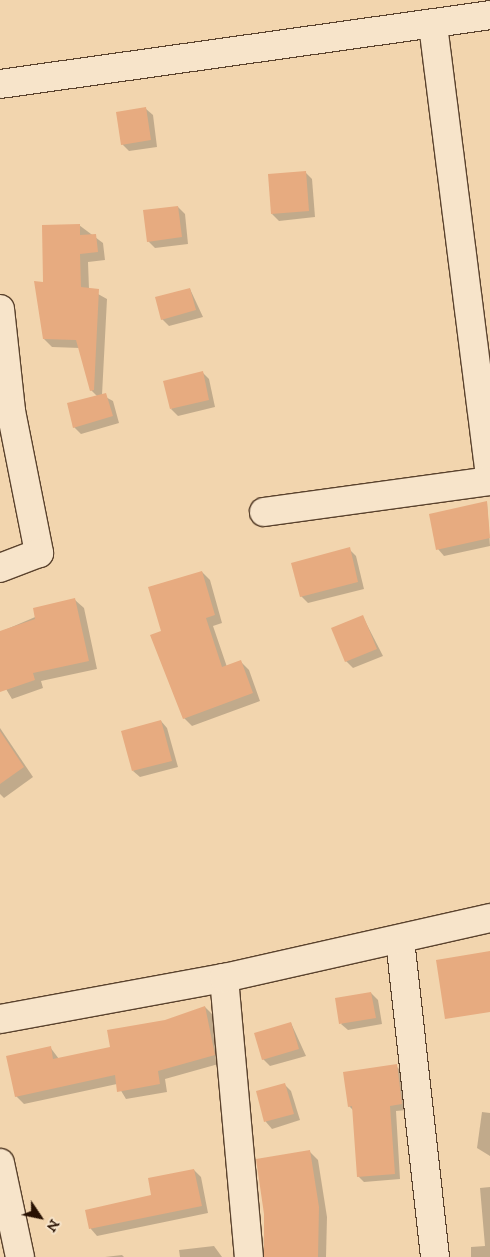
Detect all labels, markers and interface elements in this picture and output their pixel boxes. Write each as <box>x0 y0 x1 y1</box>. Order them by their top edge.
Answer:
north arrow <box>15 1192 65 1242</box>
text: N <box>42 1216 63 1235</box>

